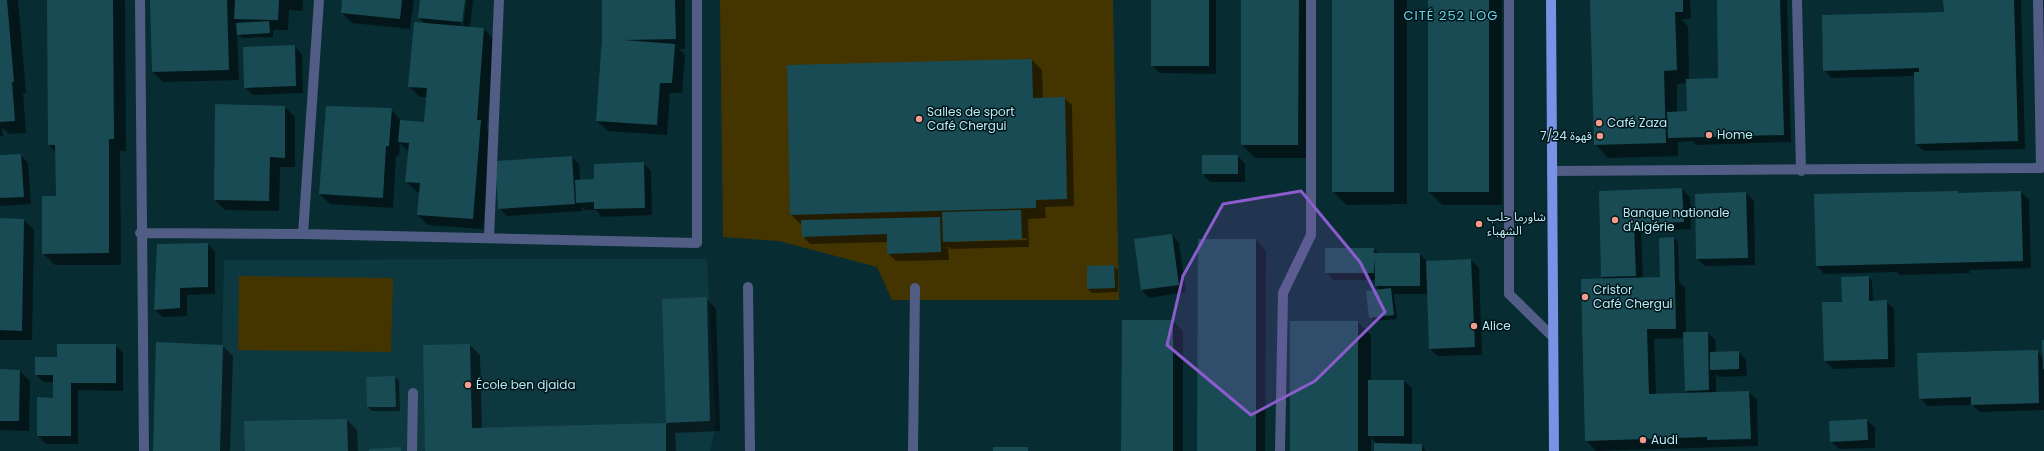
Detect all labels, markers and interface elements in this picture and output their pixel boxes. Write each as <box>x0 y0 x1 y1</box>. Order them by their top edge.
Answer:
district label: CITÉ 252 LOG <box>1404 6 1498 25</box>
place label: Salles de sport Café Chergui <box>927 103 1015 134</box>
marker: Salles de sport Café Chergui <box>914 114 924 124</box>
place label: Café Zaza <box>1607 114 1667 131</box>
marker: Café Zaza <box>1594 118 1604 128</box>
place label: Home <box>1717 126 1753 143</box>
place label: قهوة 7/24 <box>1540 127 1592 144</box>
marker: Home <box>1704 130 1714 140</box>
marker: قهوة 7/24 <box>1595 131 1605 141</box>
place label: Banque nationale d'Algérie <box>1623 204 1730 235</box>
place label: شاورما حلب الشهباء <box>1487 208 1546 239</box>
marker: Banque nationale d'Algérie <box>1610 215 1620 225</box>
marker: شاورما حلب الشهباء <box>1474 219 1484 229</box>
place label: Cristor Café Chergui <box>1593 281 1673 312</box>
marker: Cristor Café Chergui <box>1580 292 1590 302</box>
place label: Alice <box>1482 317 1511 334</box>
marker: Alice <box>1469 321 1479 331</box>
place label: École ben djaida <box>476 376 576 393</box>
marker: École ben djaida <box>463 380 473 390</box>
place label: Audi <box>1651 431 1678 448</box>
marker: Audi <box>1638 435 1648 445</box>

